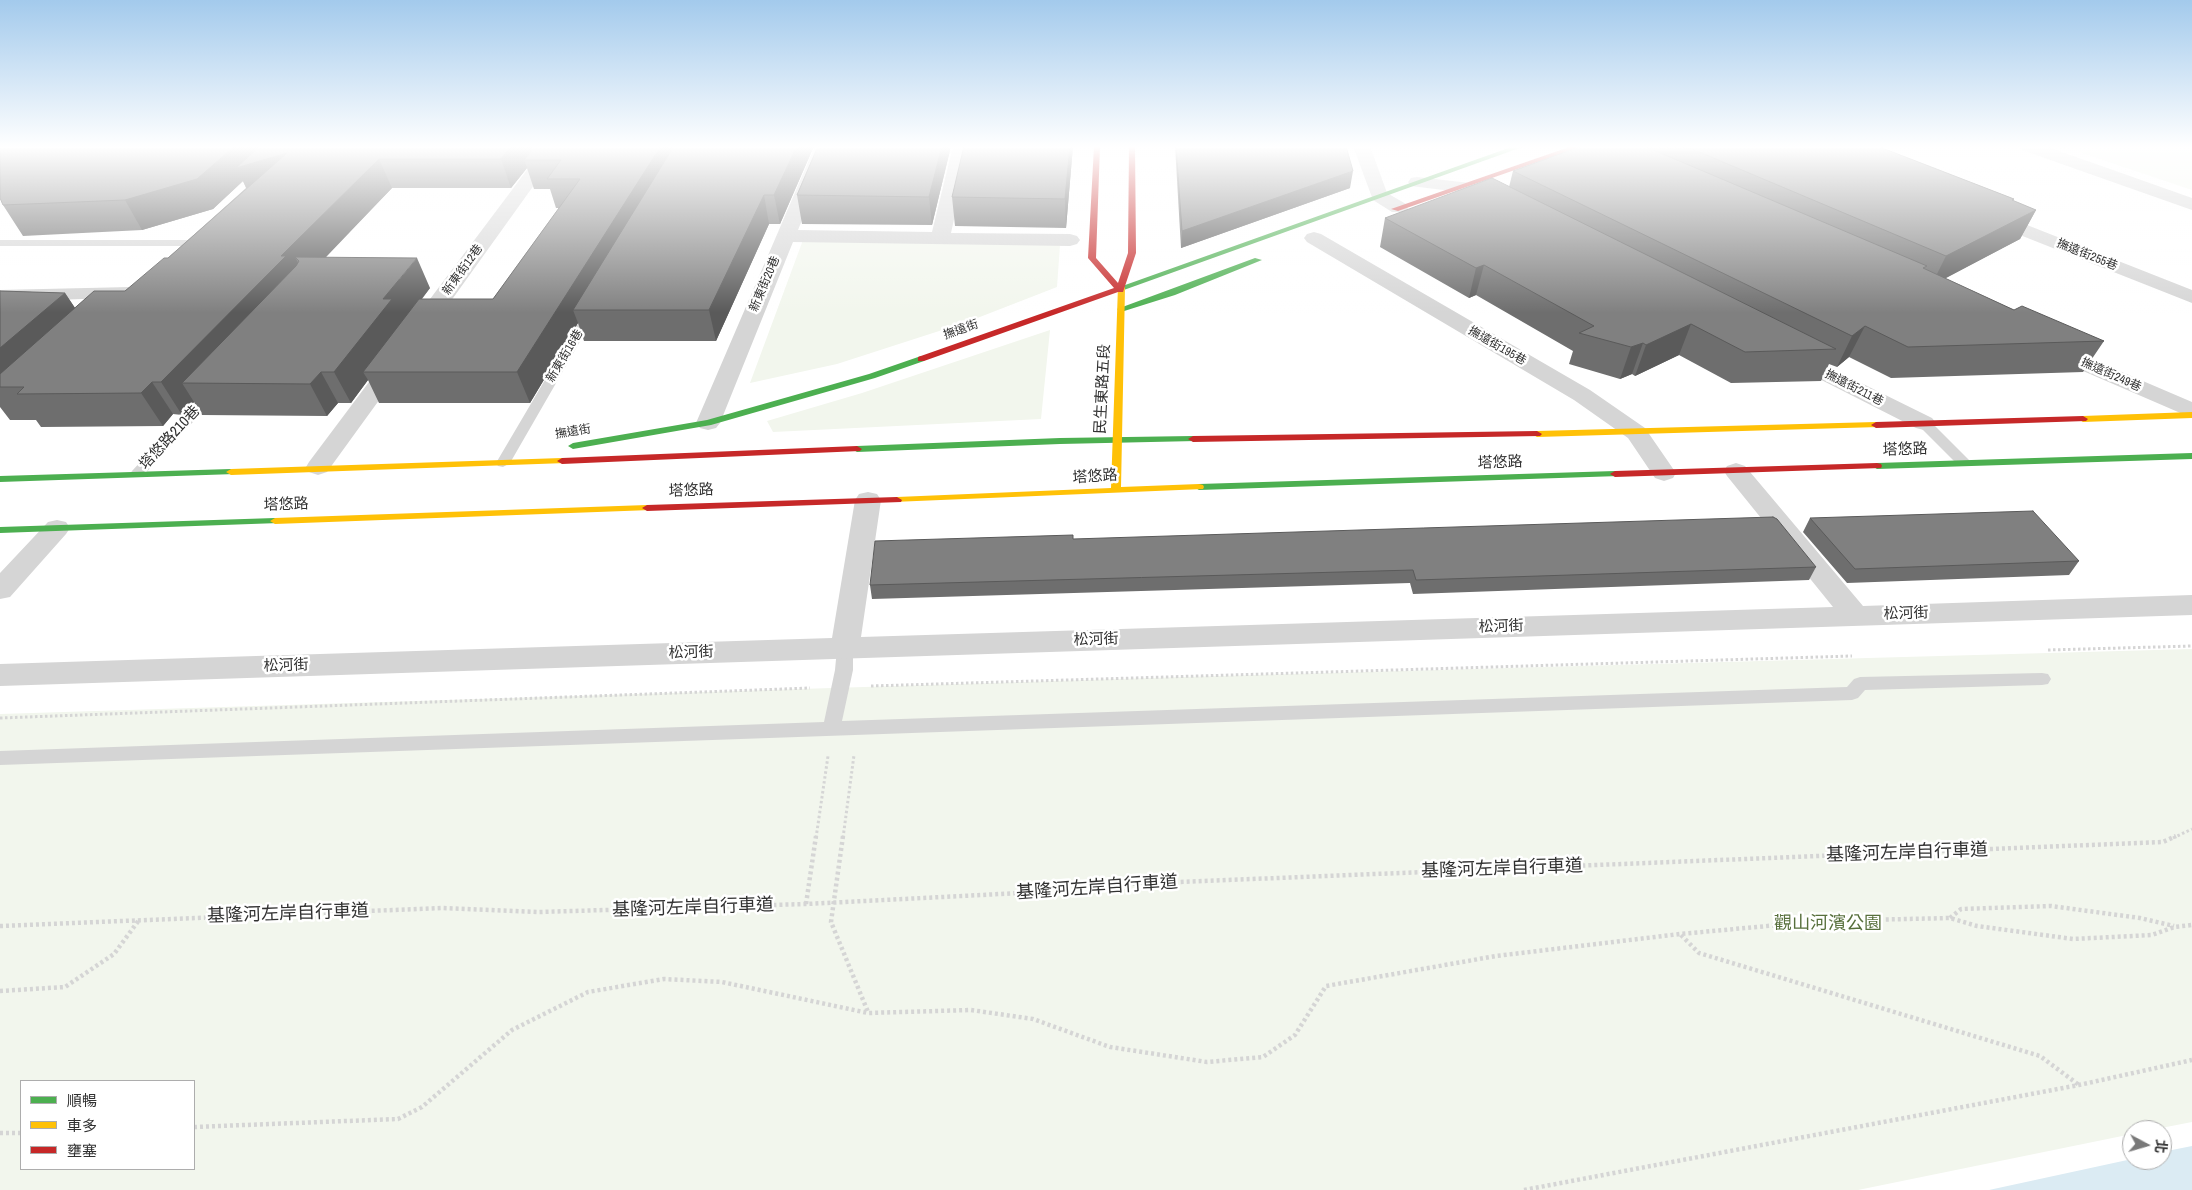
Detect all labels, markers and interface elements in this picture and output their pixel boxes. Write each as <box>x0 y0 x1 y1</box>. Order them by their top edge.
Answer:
street label: 撫遠街255巷 <box>2054 236 2120 274</box>
street label: 新東街12巷 <box>440 242 486 298</box>
street label: 新東街20巷 <box>747 254 783 314</box>
street label: 撫遠街 <box>942 317 980 343</box>
street label: 撫遠街195巷 <box>1466 324 1528 368</box>
street label: 新東街16巷 <box>544 327 586 385</box>
street label: 民生東路五段 <box>1092 344 1114 434</box>
street label: 撫遠街249巷 <box>2079 355 2143 395</box>
street label: 撫遠街211巷 <box>1822 367 1886 409</box>
street label: 塔悠路210巷 <box>136 402 204 474</box>
street label: 撫遠街 <box>554 422 592 442</box>
street label: 塔悠路 <box>1882 440 1928 460</box>
street label: 塔悠路 <box>1477 453 1523 473</box>
street label: 塔悠路 <box>1072 466 1118 488</box>
street label: 塔悠路 <box>668 481 714 501</box>
street label: 塔悠路 <box>263 495 309 515</box>
street label: 松河街 <box>1883 604 1929 624</box>
street label: 松河街 <box>1478 617 1524 637</box>
street label: 松河街 <box>1073 630 1119 650</box>
street label: 松河街 <box>668 643 714 663</box>
street label: 松河街 <box>263 656 309 676</box>
street label: 基隆河左岸自行車道 <box>1826 839 1988 867</box>
street label: 基隆河左岸自行車道 <box>1421 855 1583 883</box>
street label: 基隆河左岸自行車道 <box>1015 872 1179 904</box>
street label: 基隆河左岸自行車道 <box>612 894 774 922</box>
street label: 基隆河左岸自行車道 <box>207 900 369 928</box>
park label: 觀山河濱公園 <box>1774 913 1882 935</box>
legend <box>20 1080 195 1170</box>
text: 順暢 <box>67 1090 97 1111</box>
text: 車多 <box>67 1115 97 1136</box>
north arrow <box>2122 1120 2172 1170</box>
text: 北 <box>2151 1139 2171 1154</box>
text: 壅塞 <box>67 1140 97 1161</box>

